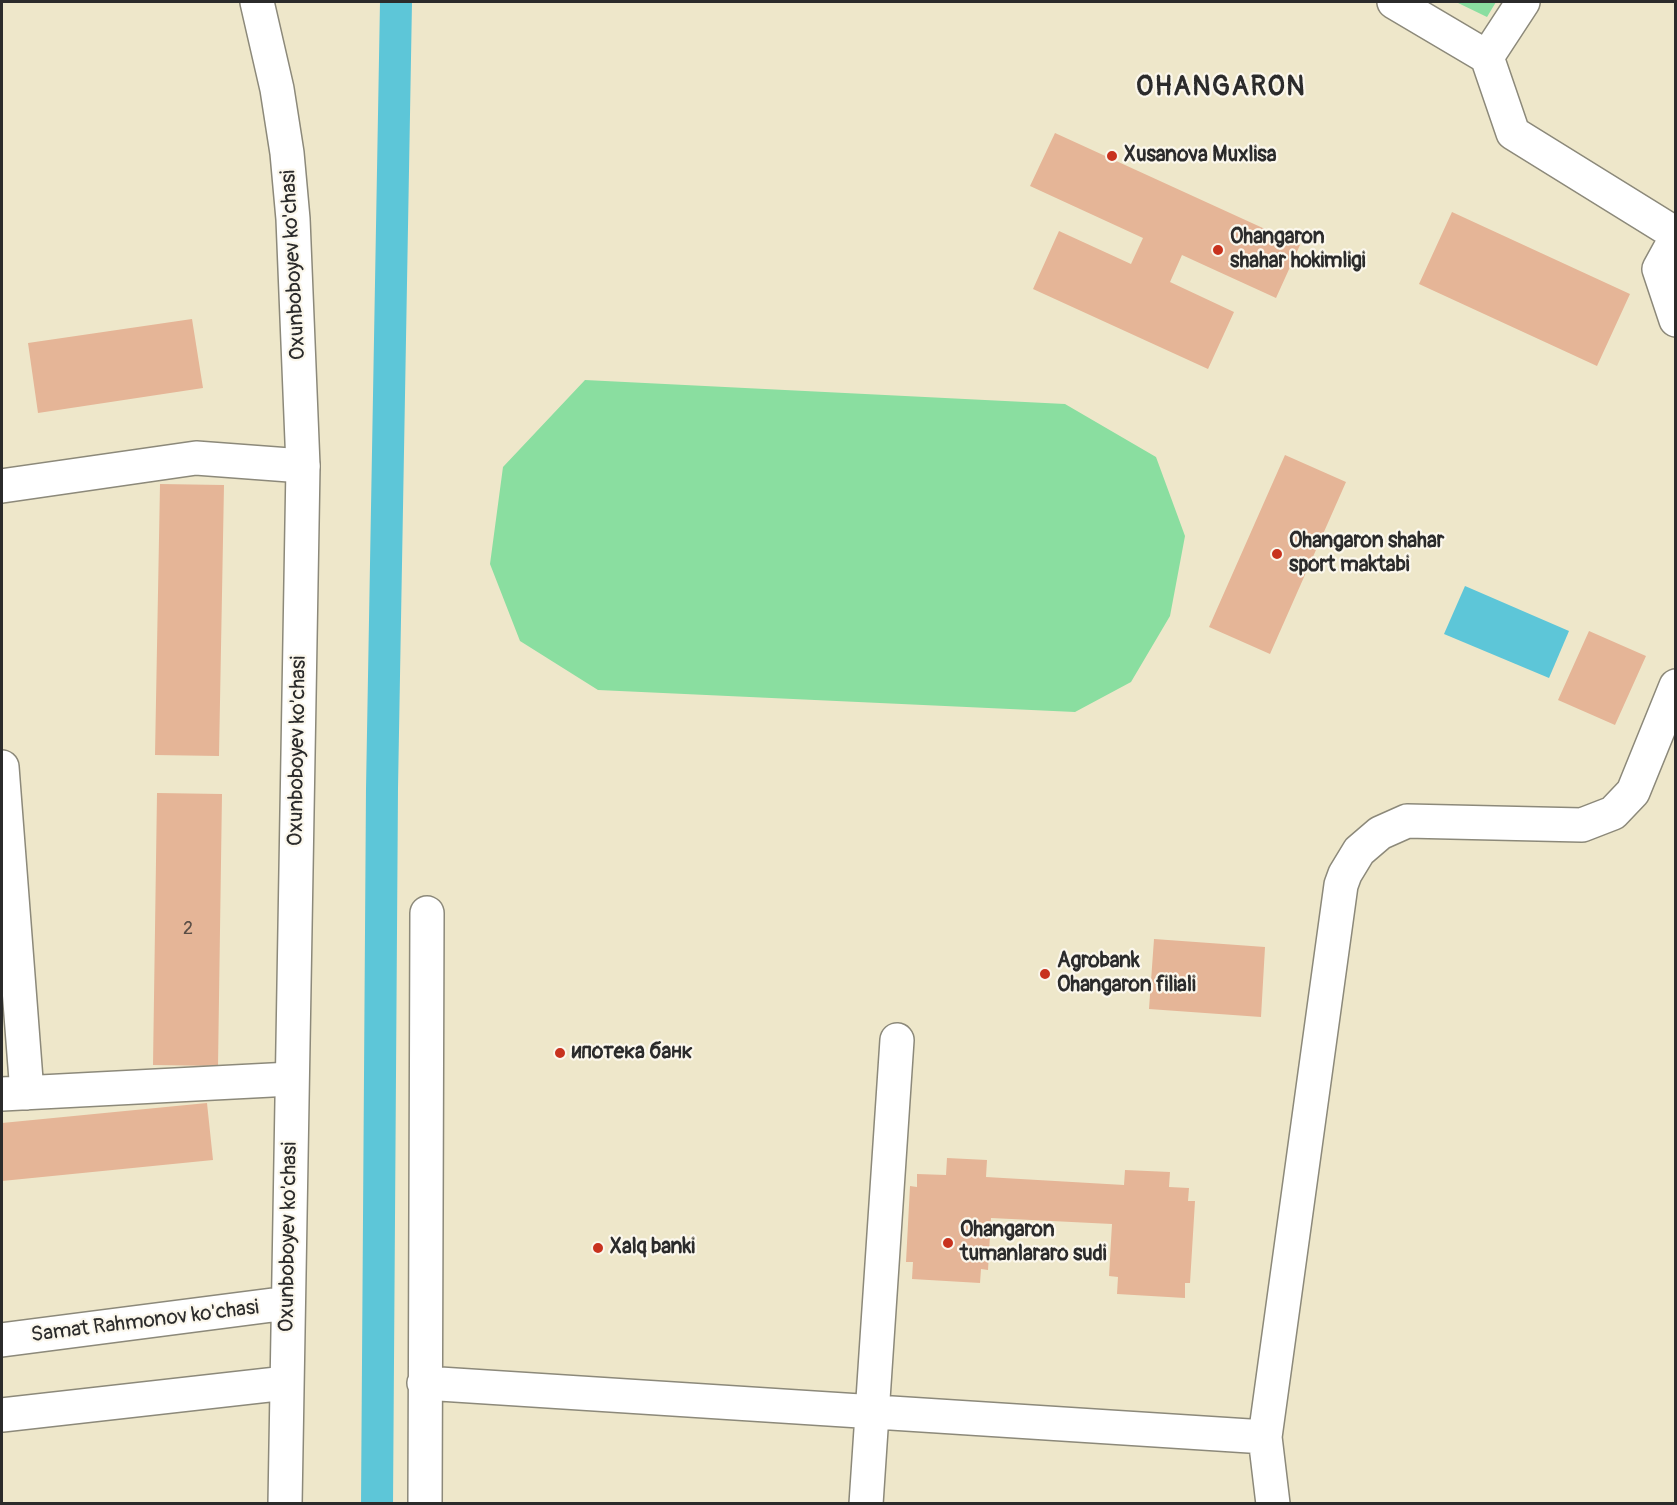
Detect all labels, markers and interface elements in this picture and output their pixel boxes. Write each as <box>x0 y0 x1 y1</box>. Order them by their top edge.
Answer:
district label: OHANGARON <box>1136 72 1306 104</box>
place label: Xusanova Muxlisa <box>1124 143 1276 169</box>
marker: Xusanova Muxlisa <box>1105 149 1119 163</box>
street label: Oxunboboyev ko'chasi <box>276 169 312 361</box>
place label: Ohangaron shahar hokimligi <box>1230 225 1365 275</box>
marker: Ohangaron shahar hokimligi <box>1211 243 1225 257</box>
place label: Ohangaron shahar sport maktabi <box>1289 529 1444 579</box>
marker: Ohangaron shahar sport maktabi <box>1270 547 1284 561</box>
street label: Oxunboboyev ko'chasi <box>284 656 312 846</box>
house number: 2 <box>183 918 193 940</box>
place label: Agrobank Ohangaron filiali <box>1057 949 1196 999</box>
marker: Agrobank Ohangaron filiali <box>1038 967 1052 981</box>
place label: ипотека банк <box>572 1040 692 1066</box>
marker: ипотека банк <box>553 1046 567 1060</box>
street label: Oxunboboyev ko'chasi <box>275 1142 303 1332</box>
place label: Ohangaron tumanlararo sudi <box>960 1218 1107 1268</box>
place label: Xalq banki <box>610 1235 695 1261</box>
marker: Ohangaron tumanlararo sudi <box>941 1236 955 1250</box>
marker: Xalq banki <box>591 1241 605 1255</box>
street label: Samat Rahmonov ko'chasi <box>30 1296 260 1348</box>

